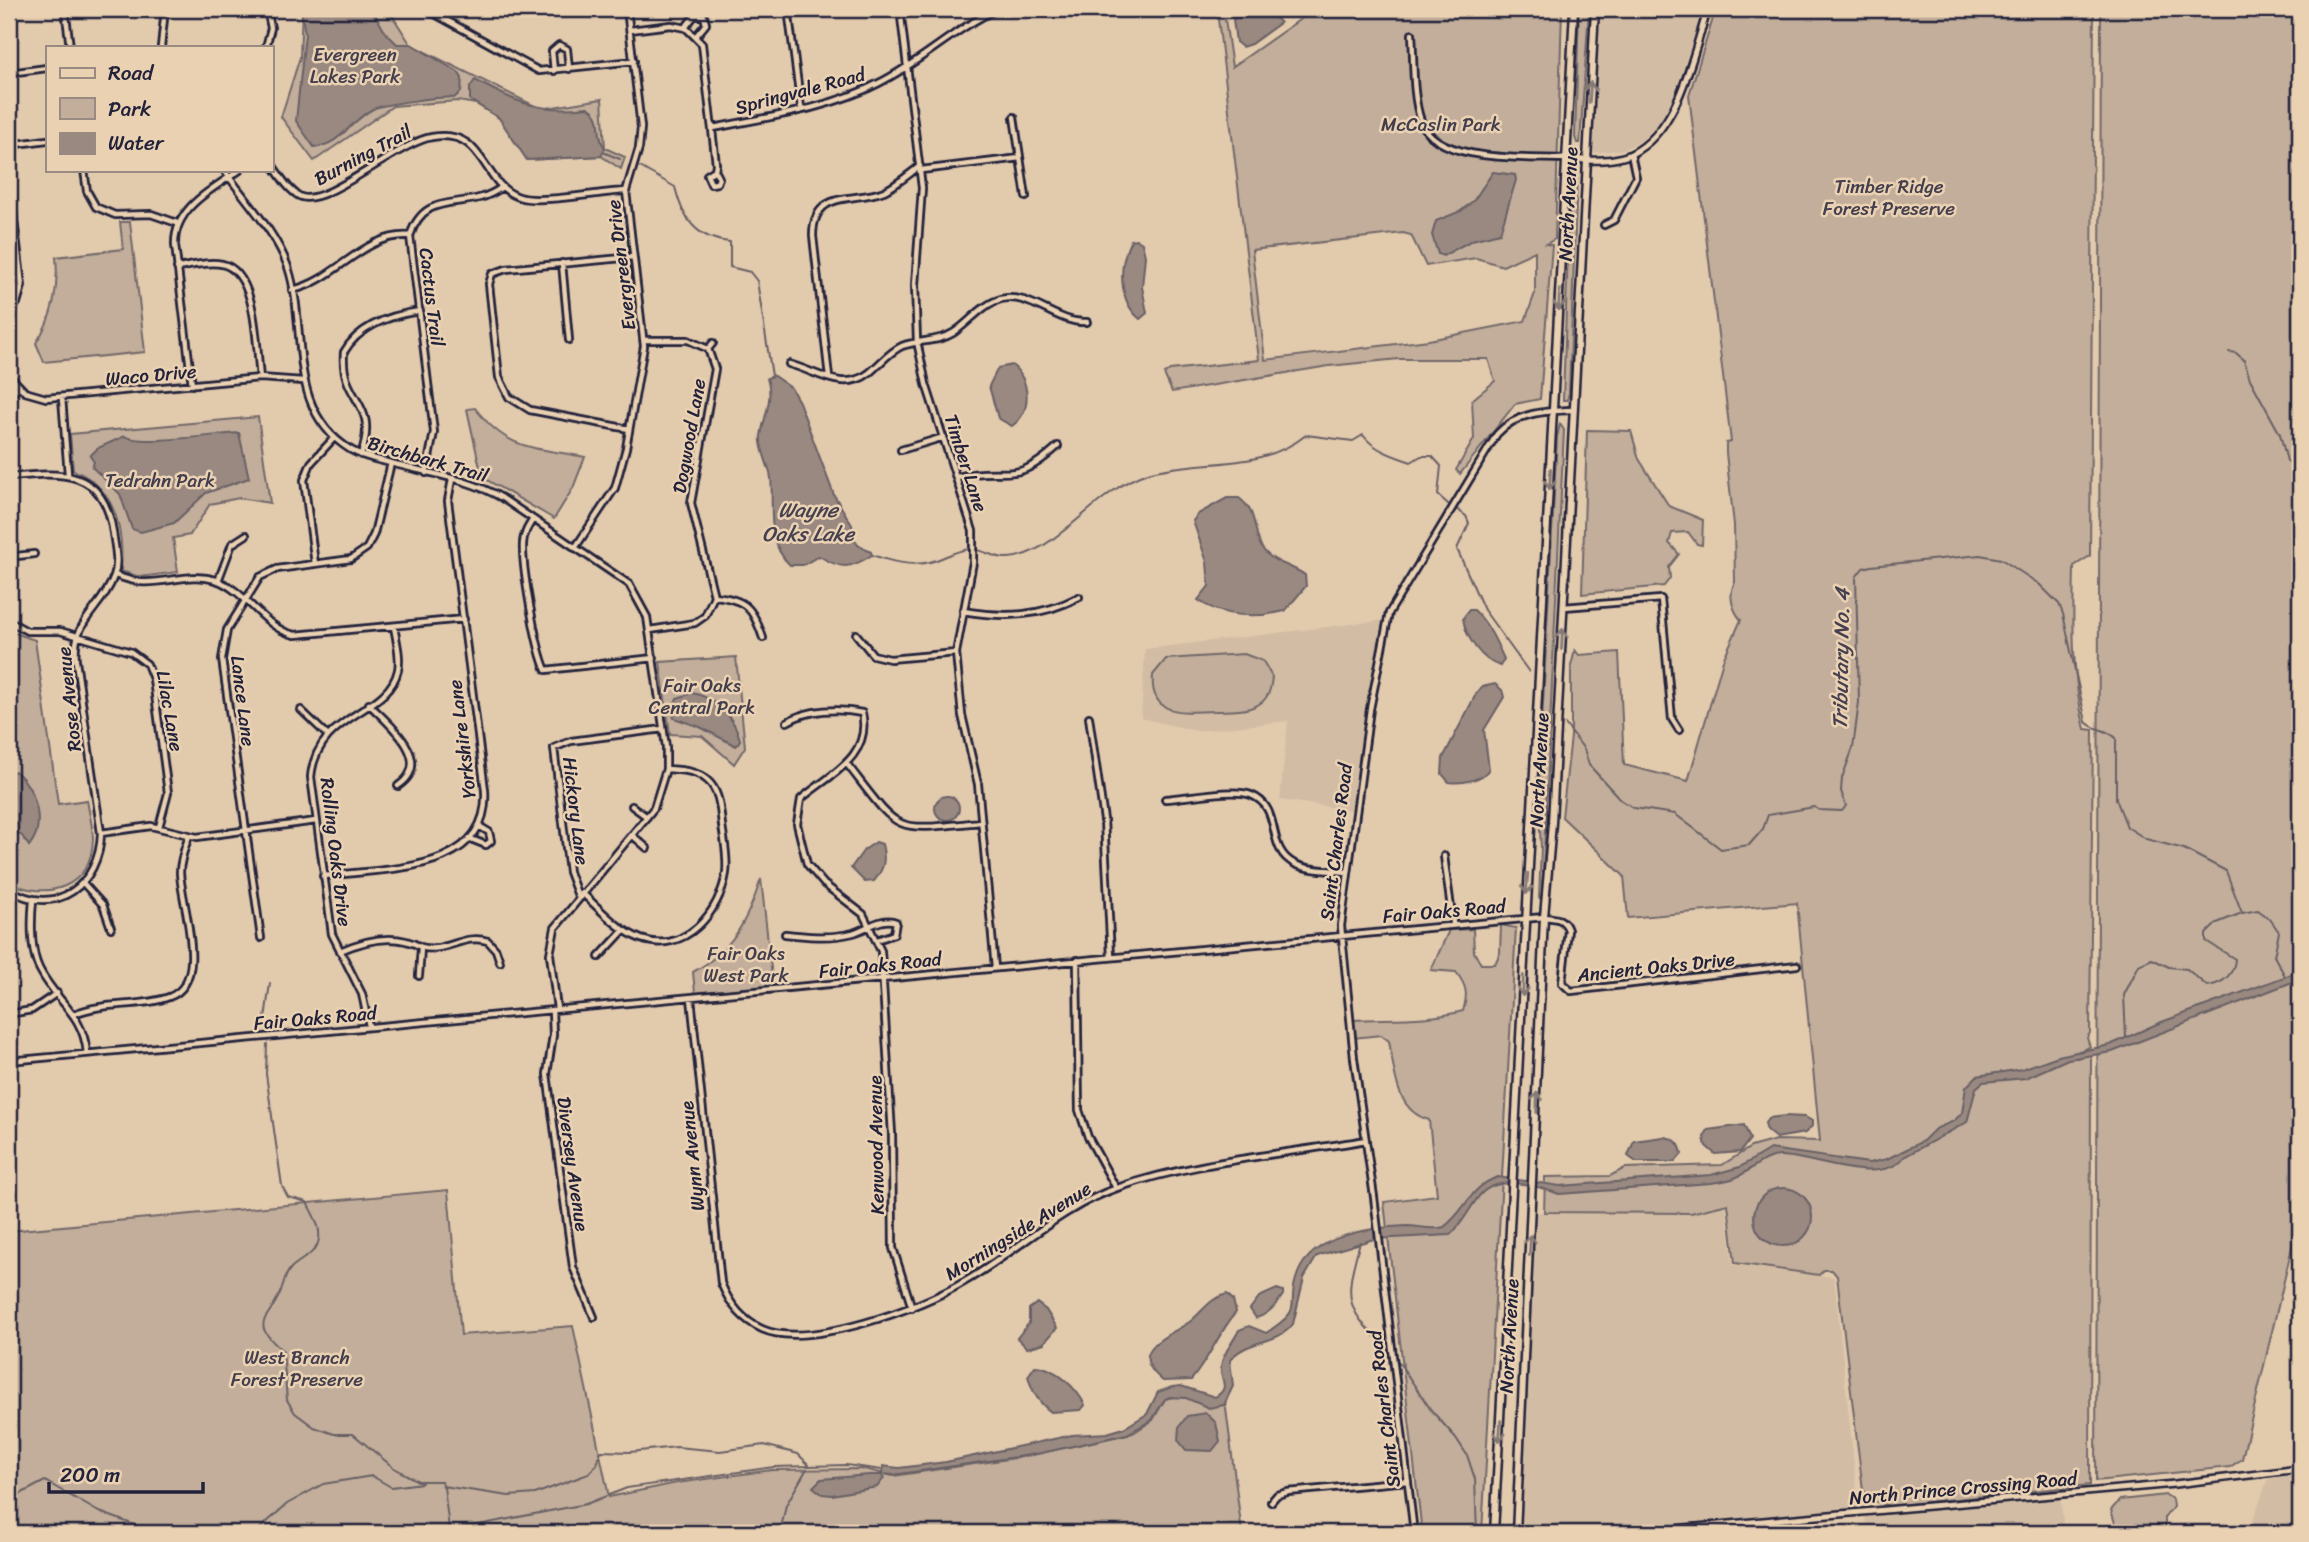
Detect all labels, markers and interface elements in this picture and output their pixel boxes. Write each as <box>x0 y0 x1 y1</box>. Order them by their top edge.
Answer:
park label: Evergreen Lakes Park <box>310 38 401 93</box>
legend <box>46 46 273 172</box>
text: Road <box>108 54 155 92</box>
street label: Springvale Road <box>731 57 871 124</box>
one-way arrow <box>1584 81 1597 104</box>
text: Park <box>108 90 151 128</box>
park label: McCaslin Park <box>1381 108 1501 141</box>
street label: Burning Trail <box>308 115 419 195</box>
text: Water <box>108 124 165 162</box>
street label: North Avenue <box>1549 146 1587 262</box>
park label: Timber Ridge Forest Preserve <box>1823 170 1955 225</box>
street label: Evergreen Drive <box>597 198 645 332</box>
street label: Cactus Trail <box>410 246 454 349</box>
one-way arrow <box>1553 289 1566 312</box>
street label: Waco Drive <box>104 355 198 395</box>
street label: Dogwood Lane <box>663 376 715 496</box>
street label: Timber Lane <box>935 410 997 517</box>
street label: Birchbark Trail <box>364 426 493 492</box>
park label: Tedrahn Park <box>105 464 215 497</box>
one-way arrow <box>1544 467 1557 490</box>
water label: Wayne Oaks Lake <box>762 491 856 553</box>
water label: Tributary No. 4 <box>1821 585 1861 730</box>
one-way arrow <box>1556 628 1569 651</box>
street label: Rose Avenue <box>47 645 91 753</box>
street label: Lance Lane <box>221 654 265 748</box>
street label: Lilac Lane <box>147 668 193 754</box>
park label: Fair Oaks Central Park <box>649 669 755 724</box>
street label: Yorkshire Lane <box>438 678 486 800</box>
street label: North Avenue <box>1520 712 1558 828</box>
street label: Hickory Lane <box>553 755 599 867</box>
street label: Saint Charles Road <box>1310 760 1362 922</box>
street label: Rolling Oaks Drive <box>310 776 362 929</box>
one-way arrow <box>1521 872 1534 895</box>
street label: Fair Oaks Road <box>1381 889 1509 933</box>
park label: Fair Oaks West Park <box>704 937 789 992</box>
street label: Fair Oaks Road <box>817 942 945 988</box>
street label: Ancient Oaks Drive <box>1574 942 1737 992</box>
one-way arrow <box>1516 974 1529 997</box>
street label: Fair Oaks Road <box>252 996 380 1040</box>
street label: Kenwood Avenue <box>858 1075 894 1215</box>
one-way arrow <box>1530 1091 1543 1114</box>
street label: Diversey Avenue <box>547 1095 599 1233</box>
street label: Wynn Avenue <box>670 1099 714 1213</box>
street label: Morningside Avenue <box>938 1172 1098 1290</box>
one-way arrow <box>1523 1234 1536 1257</box>
street label: North Avenue <box>1490 1278 1528 1394</box>
street label: Saint Charles Road <box>1358 1327 1410 1489</box>
park label: West Branch Forest Preserve <box>231 1341 363 1396</box>
one-way arrow <box>1493 1419 1506 1442</box>
scale bar <box>49 1451 203 1495</box>
text: 200 m <box>60 1456 120 1494</box>
street label: North Prince Crossing Road <box>1848 1461 2080 1514</box>

